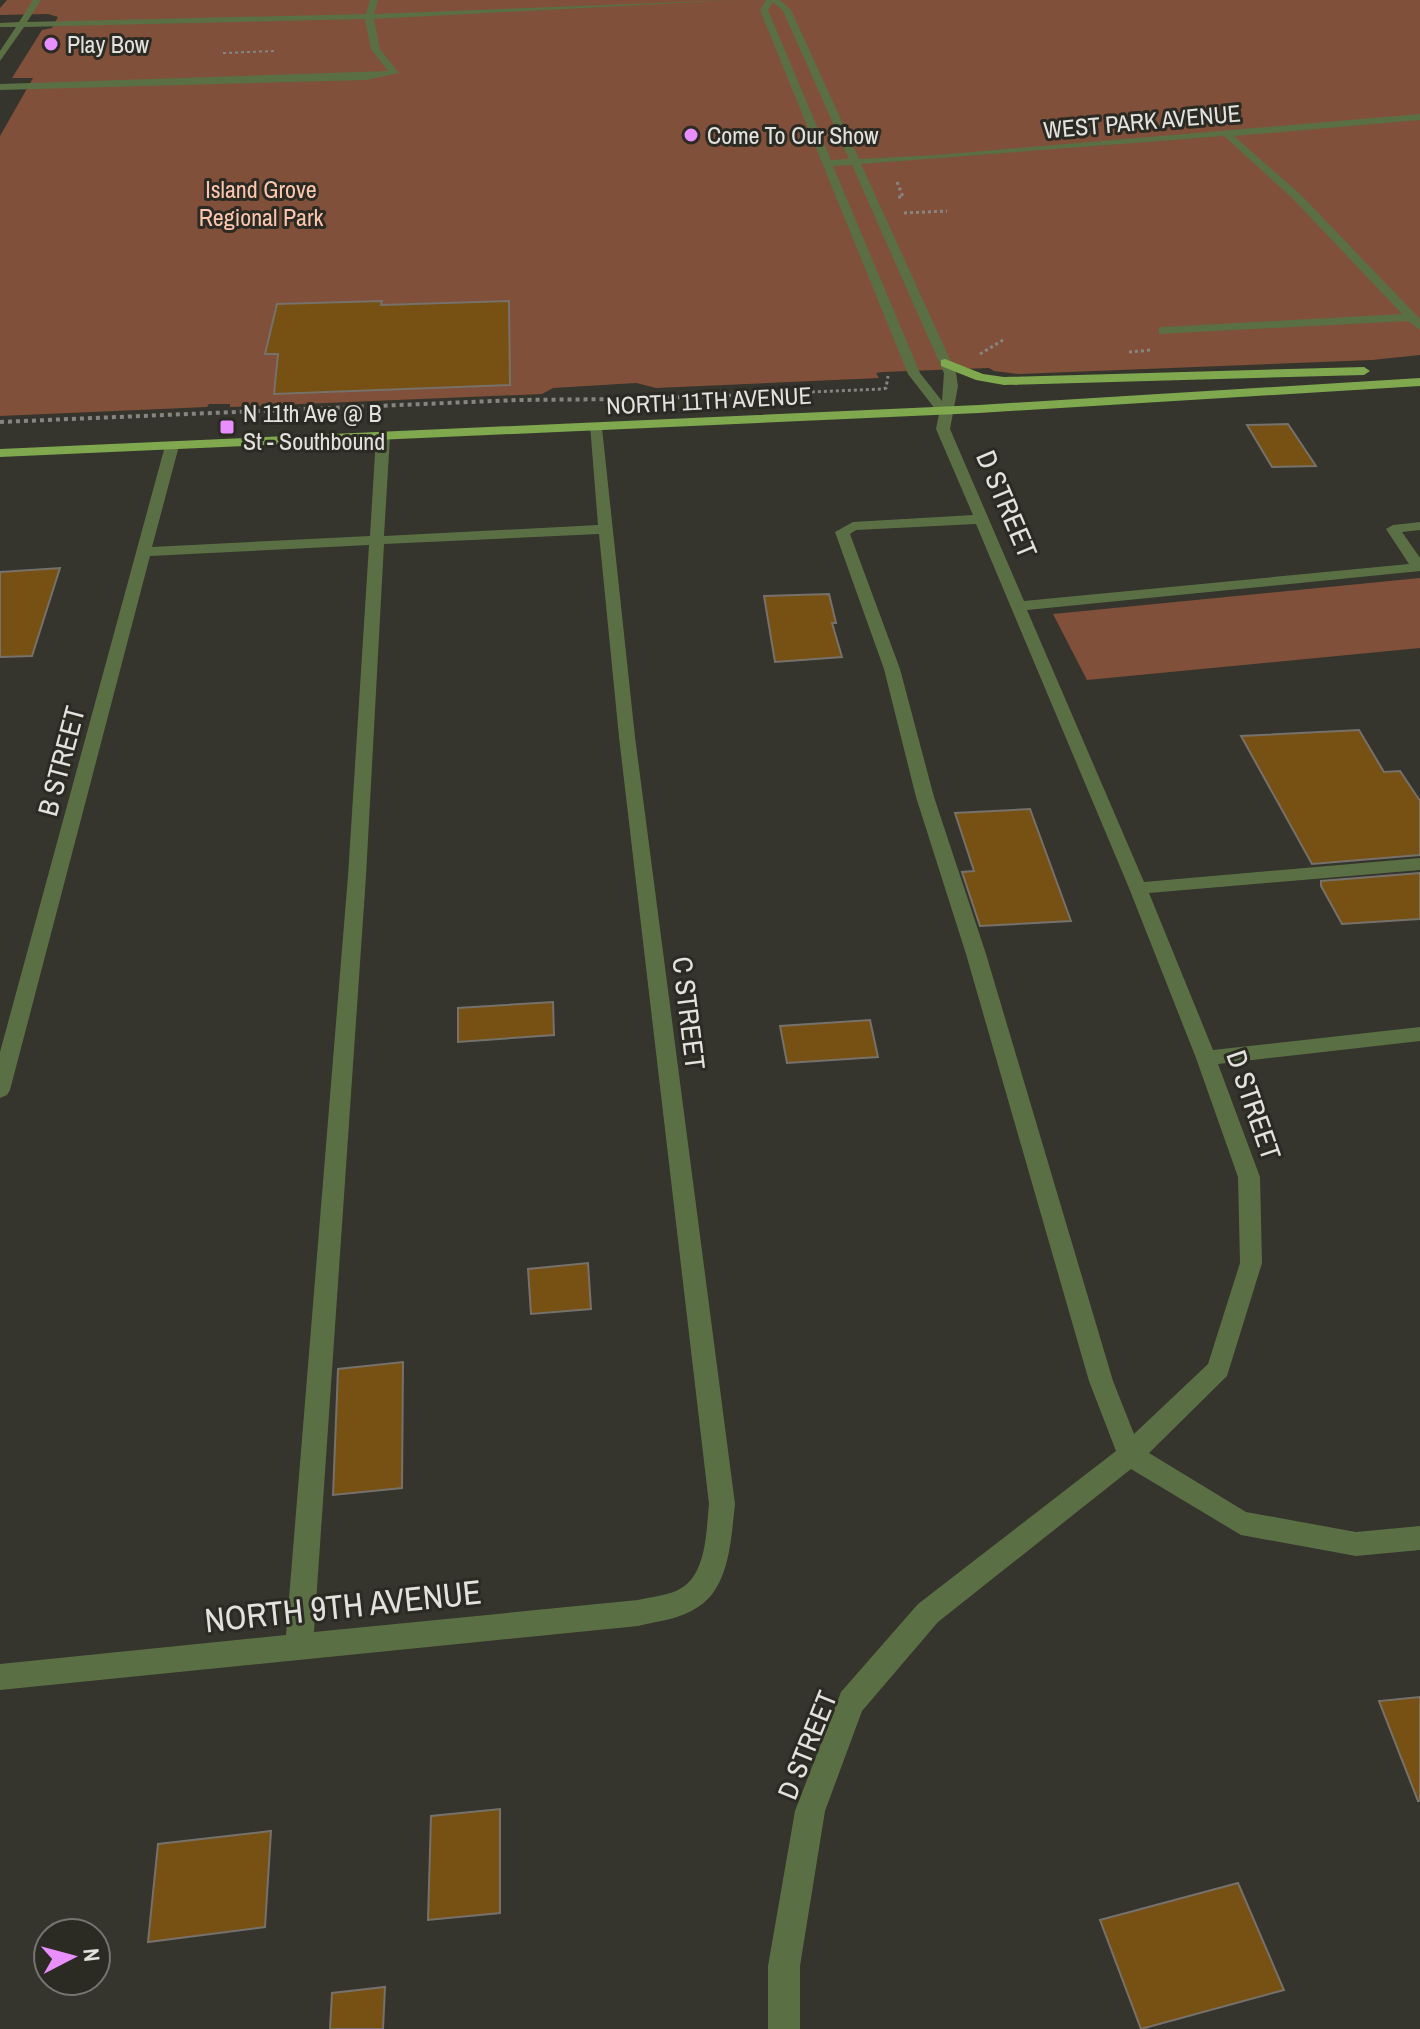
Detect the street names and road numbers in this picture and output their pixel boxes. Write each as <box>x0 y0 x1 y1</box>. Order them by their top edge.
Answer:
street label: WEST PARK AVENUE <box>1042 96 1242 146</box>
street label: NORTH 11TH AVENUE <box>605 379 813 421</box>
street label: D STREET <box>967 444 1047 564</box>
street label: B STREET <box>28 702 94 820</box>
street label: C STREET <box>663 954 715 1072</box>
street label: D STREET <box>1218 1045 1290 1165</box>
street label: NORTH 9TH AVENUE <box>202 1569 484 1643</box>
street label: D STREET <box>768 1685 846 1805</box>

